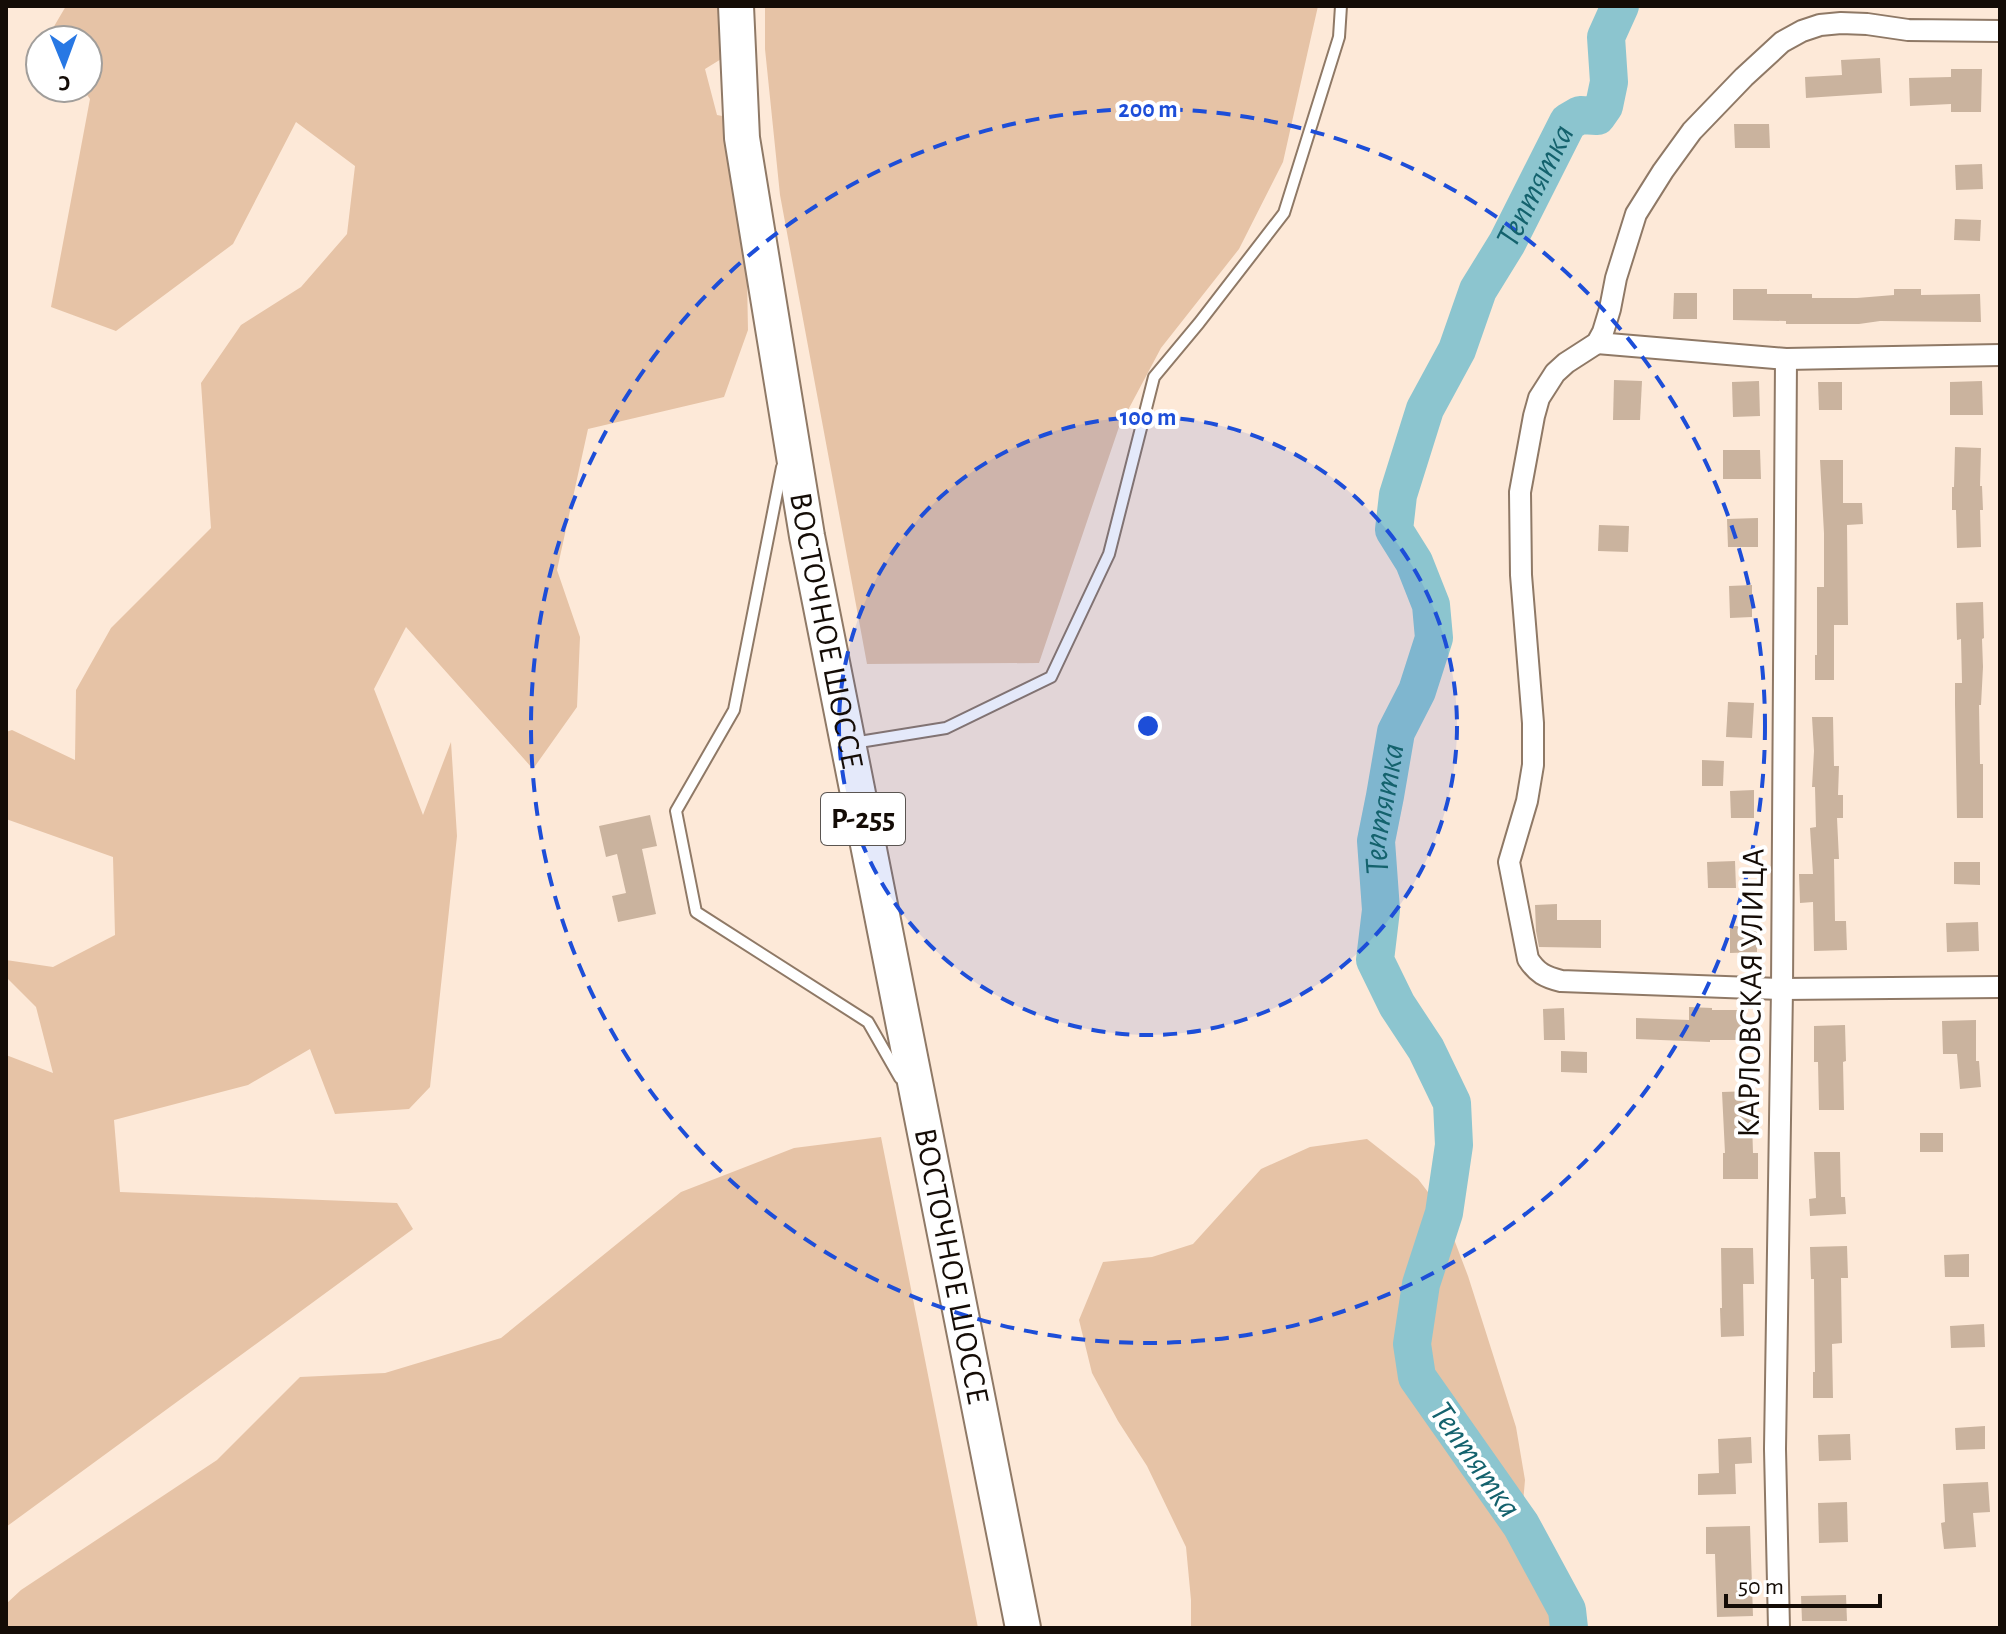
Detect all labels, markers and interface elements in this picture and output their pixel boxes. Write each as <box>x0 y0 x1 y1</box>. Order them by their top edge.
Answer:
north arrow <box>24 24 104 104</box>
text: С <box>58 72 71 94</box>
text: 200 m <box>1118 98 1178 122</box>
water label: Тептятка <box>1491 119 1581 253</box>
text: 100 m <box>1120 406 1176 430</box>
street label: ВОСТОЧНОЕ ШОССЕ <box>784 490 869 772</box>
centre of rings <box>1134 712 1162 740</box>
water label: Тептятка <box>1358 741 1411 876</box>
road number: Р-255 <box>821 793 905 845</box>
street label: КАРЛОВСКАЯ УЛИЦА <box>1732 848 1770 1138</box>
street label: ВОСТОЧНОЕ ШОССЕ <box>908 1125 994 1408</box>
water label: Тептятка <box>1423 1396 1527 1524</box>
scale bar <box>1726 1558 1880 1608</box>
text: 50 m <box>1738 1575 1784 1599</box>

